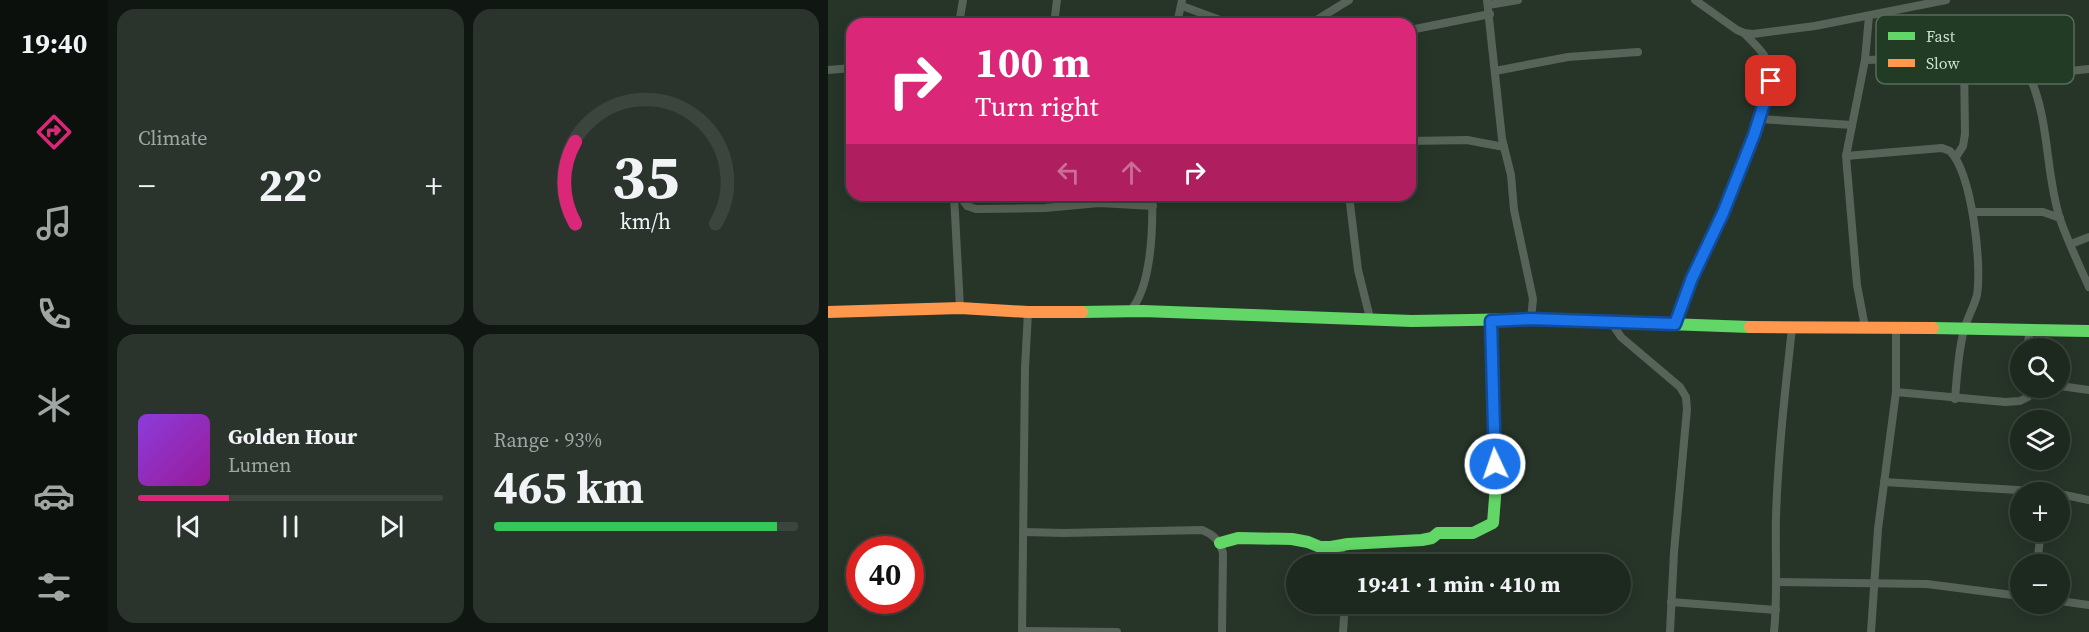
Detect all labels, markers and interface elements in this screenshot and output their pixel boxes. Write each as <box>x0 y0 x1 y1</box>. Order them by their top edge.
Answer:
legend <box>1876 15 2074 84</box>
text: 19:40 <box>21 25 87 62</box>
text: Fast <box>1926 25 1956 47</box>
text: 100 m <box>975 33 1090 91</box>
icon: right <box>876 42 954 120</box>
text: Slow <box>1926 52 1961 74</box>
pin <box>1745 55 1796 106</box>
icon: arrive <box>1754 64 1787 97</box>
text: Turn right <box>975 88 1099 125</box>
icon: directions <box>33 111 75 153</box>
text: Climate <box>138 124 207 152</box>
text: 35 <box>612 133 680 219</box>
text: 22° <box>258 154 322 216</box>
icon: left <box>1052 156 1085 189</box>
icon: ahead <box>1115 156 1148 189</box>
icon: right <box>1178 156 1211 189</box>
text: − <box>138 163 156 208</box>
text: + <box>425 163 442 208</box>
icon: music <box>33 202 75 244</box>
text: km/h <box>620 207 671 236</box>
icon: phone <box>33 293 75 335</box>
map controls <box>2010 338 2070 614</box>
button: search <box>2010 338 2070 398</box>
icon: climate <box>33 384 75 426</box>
button: layers <box>2010 410 2070 470</box>
text: Golden Hour <box>228 421 357 451</box>
text: Range · 93% <box>494 426 602 454</box>
position arrow <box>1463 432 1527 496</box>
text: Lumen <box>228 451 291 479</box>
text: 465 km <box>494 456 644 518</box>
icon: car <box>33 475 75 517</box>
button: + <box>2010 482 2070 542</box>
icon: previous <box>172 510 205 543</box>
icon: pause <box>274 510 307 543</box>
icon: next <box>375 510 408 543</box>
speed limit sign: 40 <box>846 536 924 614</box>
button: − <box>2010 554 2070 614</box>
icon: filters <box>33 566 75 608</box>
text: 19:41 · 1 min · 410 m <box>1357 569 1560 599</box>

